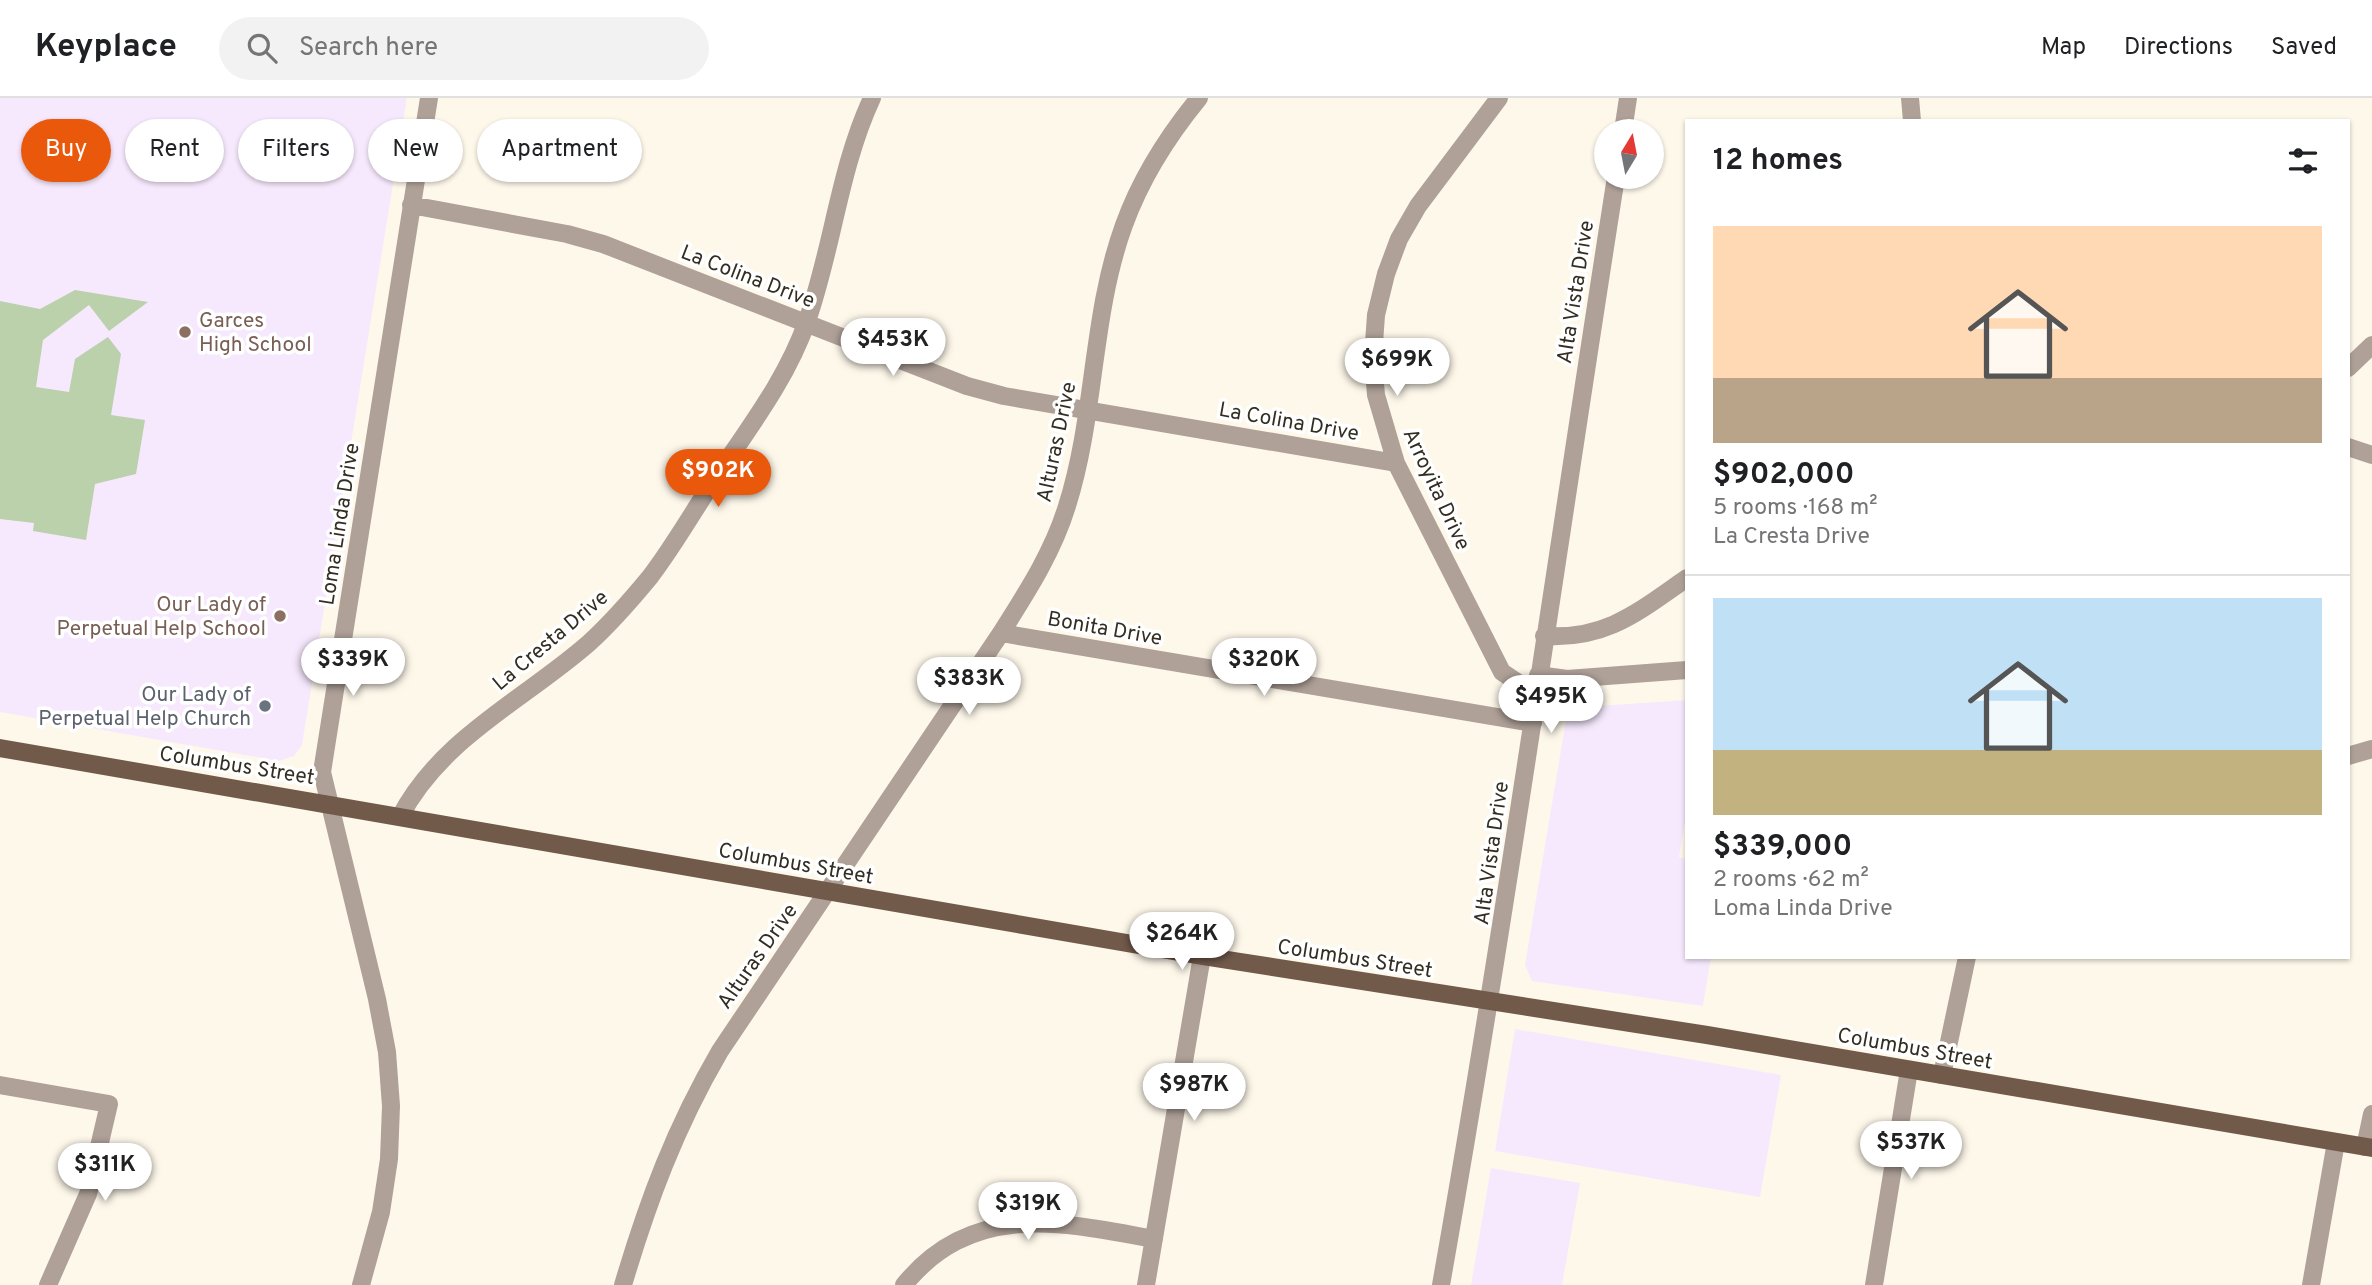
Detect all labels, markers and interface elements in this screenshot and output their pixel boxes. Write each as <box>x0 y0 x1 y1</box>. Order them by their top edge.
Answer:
search box <box>219 17 709 80</box>
text: Keyplace <box>35 27 177 69</box>
icon: search <box>243 29 281 67</box>
text: Search here <box>299 32 438 65</box>
text: Map <box>2041 33 2086 63</box>
text: Directions <box>2124 33 2233 63</box>
text: Saved <box>2271 33 2337 63</box>
chip: Buy <box>21 119 111 182</box>
chip: Rent <box>125 119 224 182</box>
chip: Filters <box>238 119 354 182</box>
chip: New <box>368 119 463 182</box>
chip: Apartment <box>477 119 642 182</box>
north arrow <box>1594 119 1664 189</box>
map controls <box>1594 119 1664 189</box>
icon: filters <box>2284 142 2322 180</box>
text: 12 homes <box>1713 143 1843 180</box>
street label: Alta Vista Drive <box>1552 219 1601 366</box>
street label: La Colina Drive <box>677 239 818 315</box>
icon: home <box>1955 271 2081 397</box>
place label: Garces High School <box>199 308 312 359</box>
pin: $453K <box>844 318 942 378</box>
marker: Garces High School <box>177 324 193 340</box>
text: $453K <box>857 326 929 355</box>
pin: $699K <box>1348 338 1446 398</box>
text: $699K <box>1361 346 1433 375</box>
street label: Alturas Drive <box>1032 380 1083 505</box>
street label: La Colina Drive <box>1217 397 1361 448</box>
street label: Arroyita Drive <box>1396 424 1476 555</box>
street label: Loma Linda Drive <box>314 441 367 607</box>
pin: $902K <box>669 450 767 509</box>
text: $902K <box>681 457 755 486</box>
text: $902,000 <box>1713 457 1855 494</box>
text: 5 rooms · 168 m² <box>1713 494 1878 523</box>
text: La Cresta Drive <box>1713 523 1870 552</box>
street label: La Cresta Drive <box>487 585 614 697</box>
place label: Our Lady of Perpetual Help School <box>57 592 266 643</box>
street label: Bonita Drive <box>1045 606 1164 653</box>
marker: Our Lady of Perpetual Help School <box>272 608 288 624</box>
pin: $339K <box>304 638 402 698</box>
pin: $320K <box>1215 638 1313 698</box>
icon: home <box>1955 643 2081 769</box>
text: $339K <box>317 646 389 675</box>
text: $320K <box>1228 646 1300 675</box>
pin: $383K <box>920 658 1018 717</box>
text: $383K <box>933 665 1005 694</box>
pin: $495K <box>1502 676 1600 735</box>
place label: Our Lady of Perpetual Help Church <box>38 682 251 733</box>
text: $495K <box>1514 683 1588 712</box>
marker: Our Lady of Perpetual Help Church <box>257 698 273 714</box>
street label: Columbus Street <box>157 741 316 792</box>
street label: Alta Vista Drive <box>1469 780 1516 927</box>
text: $339,000 <box>1713 829 1852 866</box>
street label: Columbus Street <box>716 838 875 891</box>
text: 2 rooms · 62 m² <box>1713 866 1869 895</box>
text: Loma Linda Drive <box>1713 895 1893 924</box>
street label: Alturas Drive <box>712 899 804 1015</box>
pin: $264K <box>1133 912 1231 972</box>
text: $264K <box>1145 920 1219 949</box>
street label: Columbus Street <box>1275 934 1434 985</box>
street label: Columbus Street <box>1835 1023 1994 1076</box>
pin: $987K <box>1145 1063 1243 1123</box>
text: $987K <box>1159 1071 1229 1100</box>
pin: $537K <box>1862 1122 1960 1181</box>
text: $537K <box>1876 1129 1946 1158</box>
pin: $311K <box>56 1144 154 1203</box>
text: $311K <box>74 1151 136 1180</box>
pin: $319K <box>979 1182 1077 1242</box>
text: $319K <box>994 1190 1062 1219</box>

